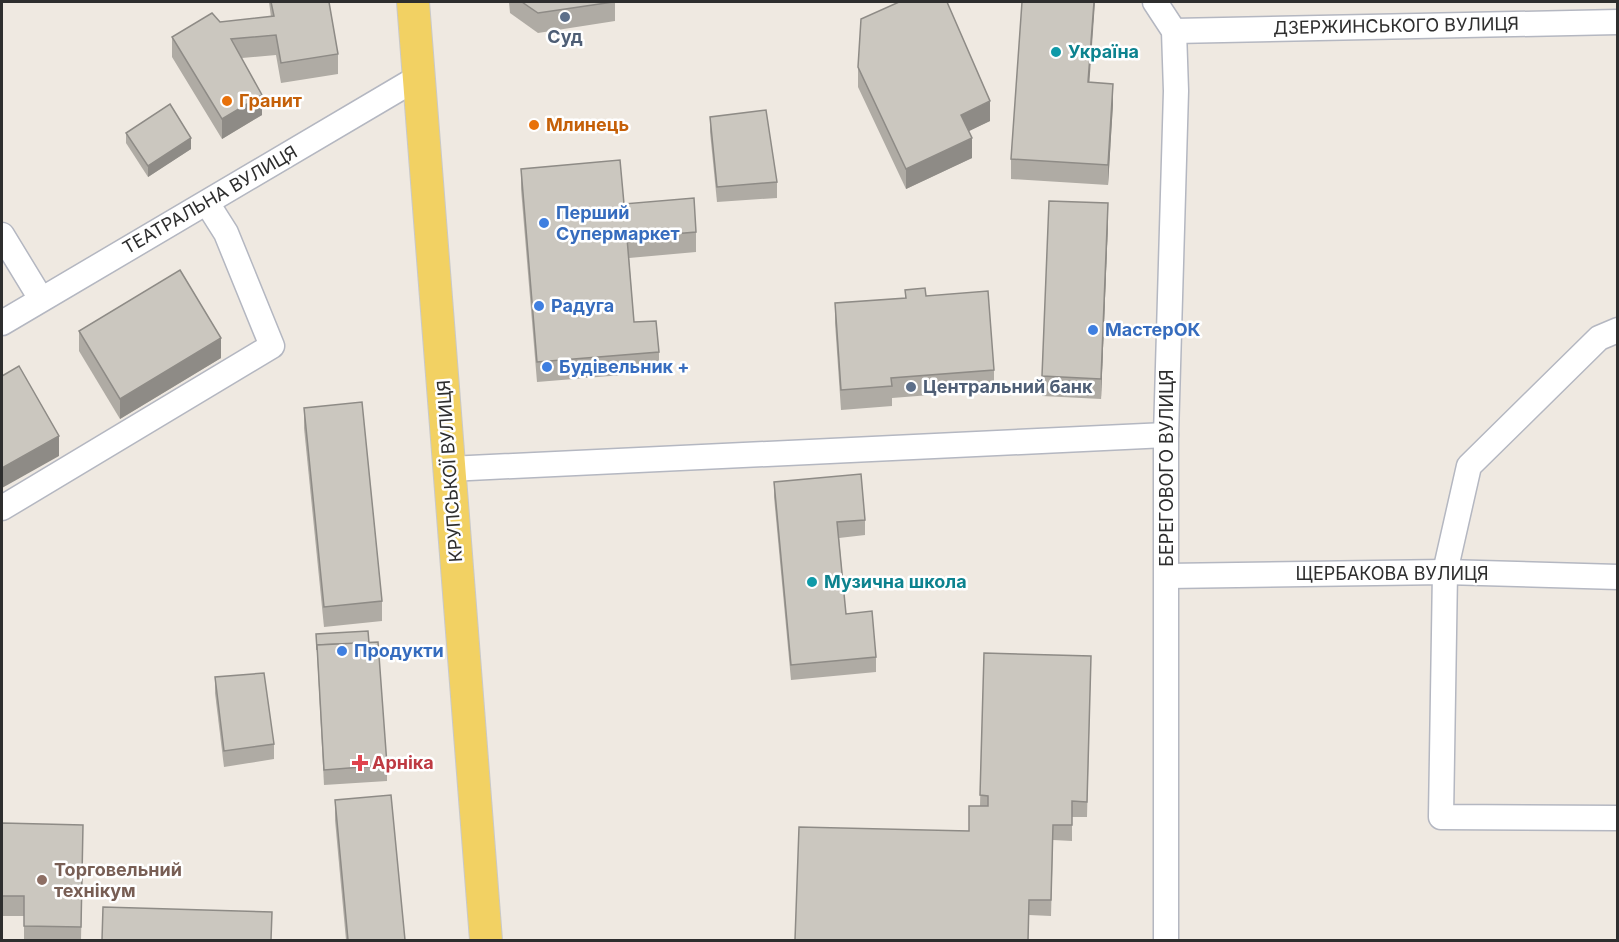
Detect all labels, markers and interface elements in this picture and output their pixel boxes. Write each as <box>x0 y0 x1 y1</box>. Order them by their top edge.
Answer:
marker: Суд <box>558 10 572 24</box>
street label: ДЗЕРЖИНСЬКОГО ВУЛИЦЯ <box>1273 13 1519 38</box>
place label: Суд <box>547 26 583 47</box>
place label: Україна <box>1068 41 1139 62</box>
marker: Україна <box>1049 45 1063 59</box>
place label: Гранит <box>239 90 302 111</box>
marker: Гранит <box>220 94 234 108</box>
place label: Млинець <box>546 114 629 135</box>
marker: Млинець <box>527 118 541 132</box>
street label: ТЕАТРАЛЬНА ВУЛИЦЯ <box>119 141 301 258</box>
place label: Перший Супермаркет <box>556 202 680 244</box>
marker: Перший Супермаркет <box>537 216 551 230</box>
place label: Радуга <box>551 295 614 316</box>
marker: Радуга <box>532 299 546 313</box>
place label: МастерОК <box>1105 319 1200 340</box>
marker: МастерОК <box>1086 323 1100 337</box>
place label: Будівельник + <box>559 356 690 377</box>
marker: Будівельник + <box>540 360 554 374</box>
street label: БЕРЕГОВОГО ВУЛИЦЯ <box>1156 369 1177 567</box>
place label: Центральний банк <box>923 376 1093 397</box>
street label: КРУПСЬКОЇ ВУЛИЦЯ <box>432 379 466 563</box>
marker: Центральний банк <box>904 380 918 394</box>
street label: ЩЕРБАКОВА ВУЛИЦЯ <box>1295 563 1489 584</box>
place label: Музична школа <box>824 571 967 592</box>
marker: Музична школа <box>805 575 819 589</box>
place label: Продукти <box>354 640 444 661</box>
marker: Продукти <box>335 644 349 658</box>
place label: Арніка <box>372 752 434 773</box>
marker: Арніка <box>353 756 367 770</box>
place label: Торговельний технікум <box>54 859 182 901</box>
marker: Торговельний технікум <box>35 873 49 887</box>

